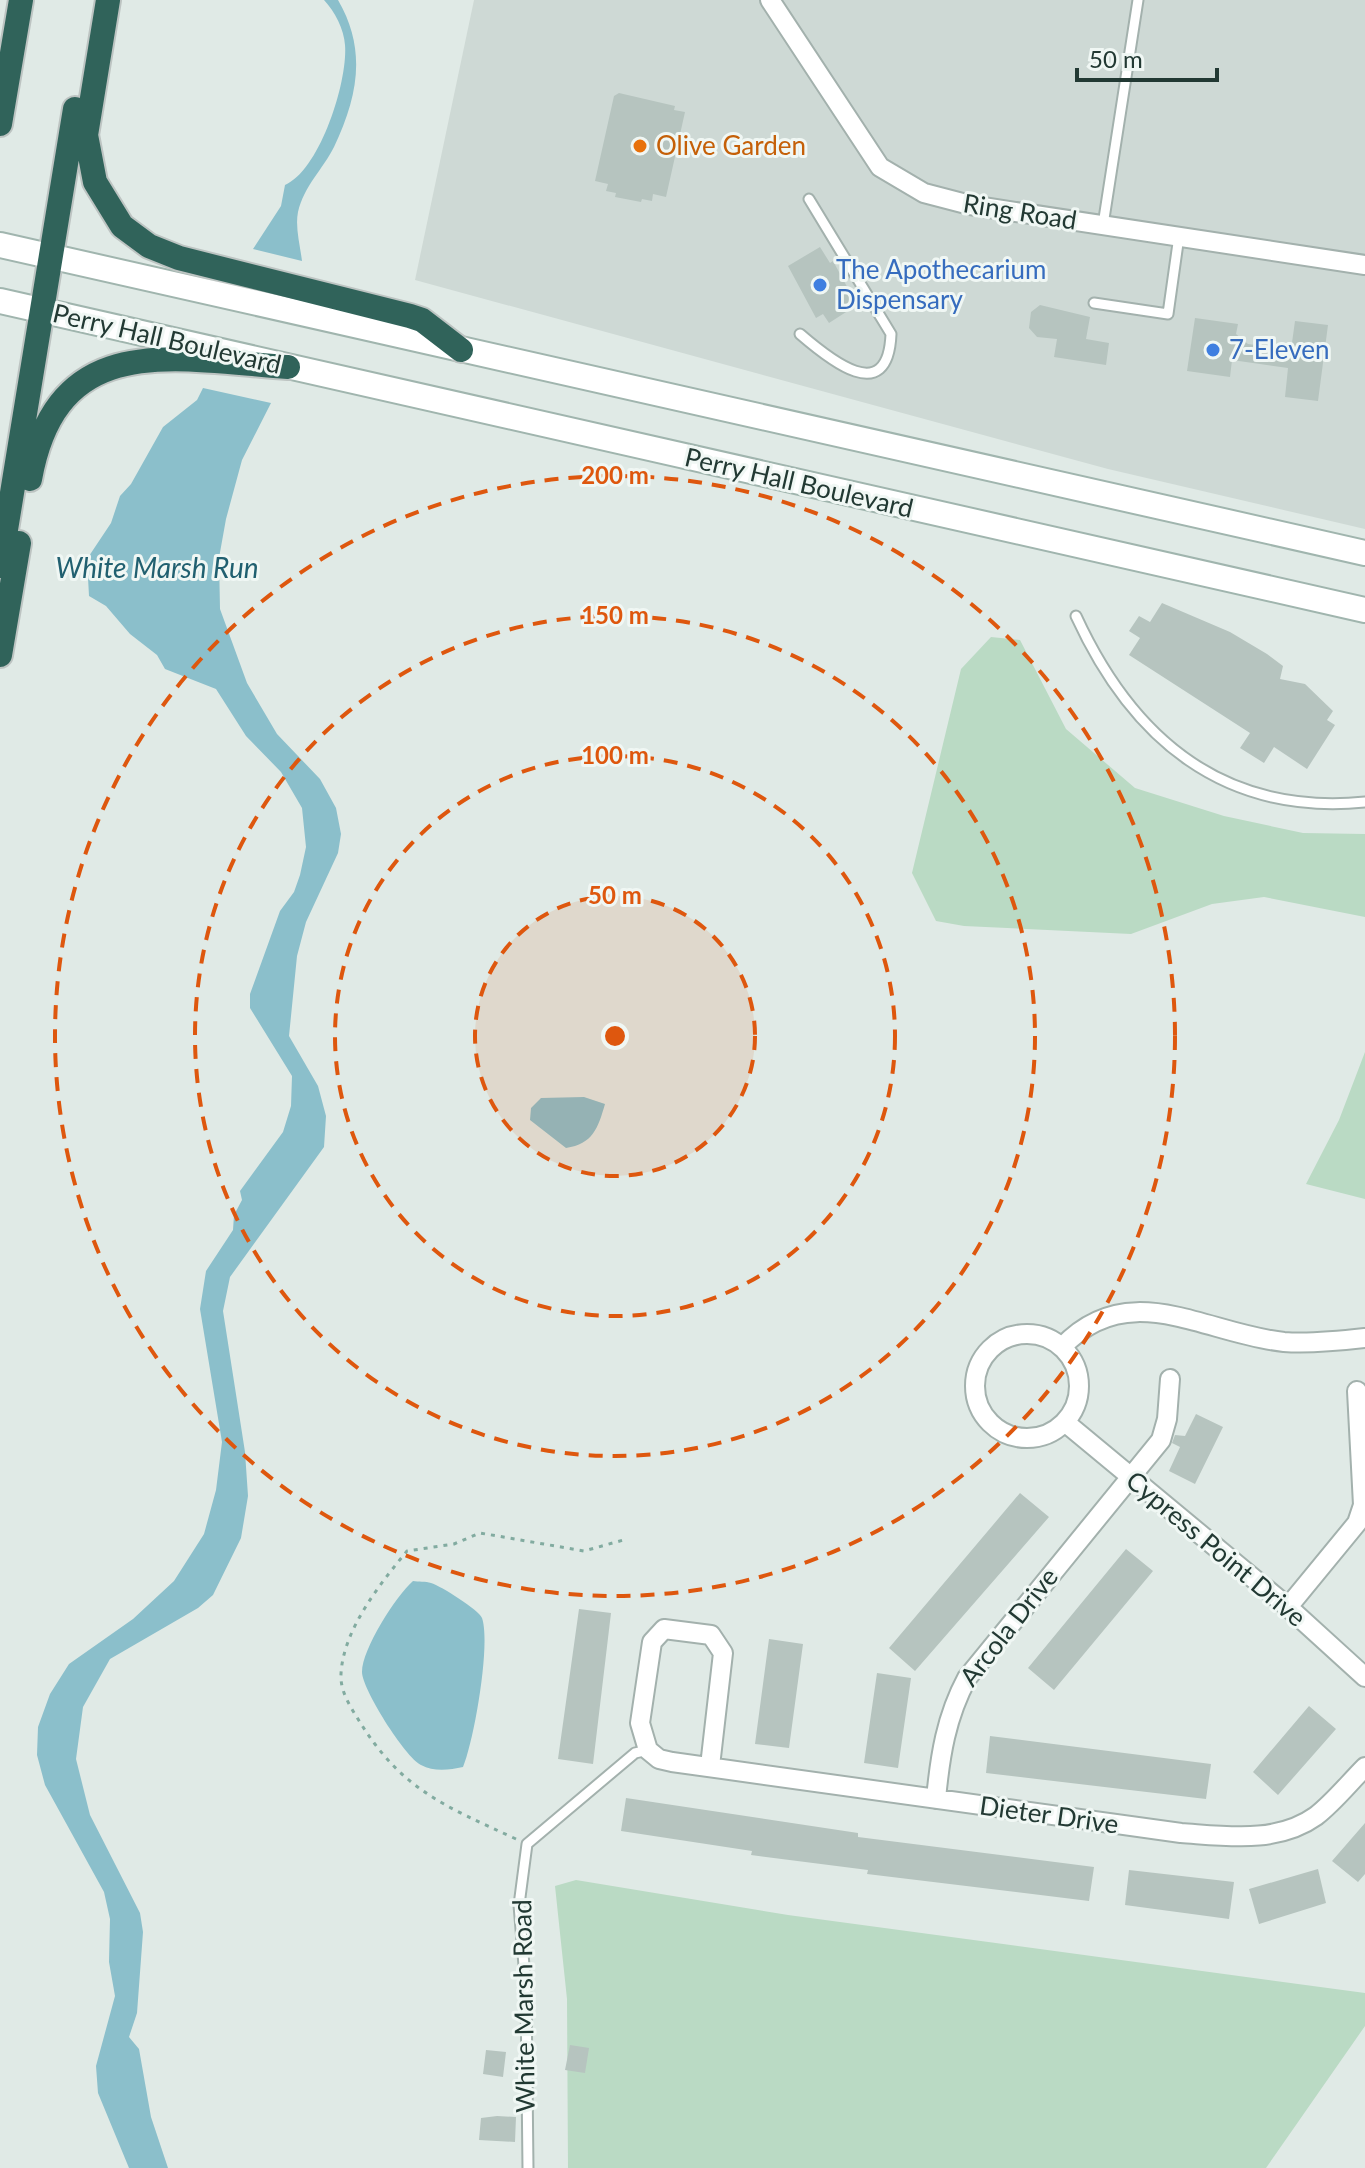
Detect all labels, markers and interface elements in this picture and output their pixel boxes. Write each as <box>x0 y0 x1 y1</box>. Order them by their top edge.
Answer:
scale bar <box>1077 32 1217 82</box>
text: 50 m <box>1089 44 1143 73</box>
place label: Olive Garden <box>656 129 806 161</box>
marker: Olive Garden <box>631 137 649 155</box>
street label: Ring Road <box>961 186 1079 236</box>
place label: The Apothecarium Dispensary <box>836 253 1046 315</box>
marker: The Apothecarium Dispensary <box>811 276 829 294</box>
street label: Perry Hall Boulevard <box>50 296 284 380</box>
place label: 7-Eleven <box>1229 333 1330 365</box>
marker: 7-Eleven <box>1204 341 1222 359</box>
street label: Perry Hall Boulevard <box>682 440 916 524</box>
text: 200 m <box>581 460 649 489</box>
water label: White Marsh Run <box>55 550 259 584</box>
text: 150 m <box>581 600 649 629</box>
text: 100 m <box>581 740 649 769</box>
text: 50 m <box>588 880 642 909</box>
centre of rings <box>601 1022 629 1050</box>
street label: Cypress Point Drive <box>1120 1464 1313 1633</box>
street label: Arcola Drive <box>952 1561 1064 1692</box>
street label: Dieter Drive <box>978 1788 1121 1840</box>
street label: White Marsh Road <box>505 1899 541 2113</box>

